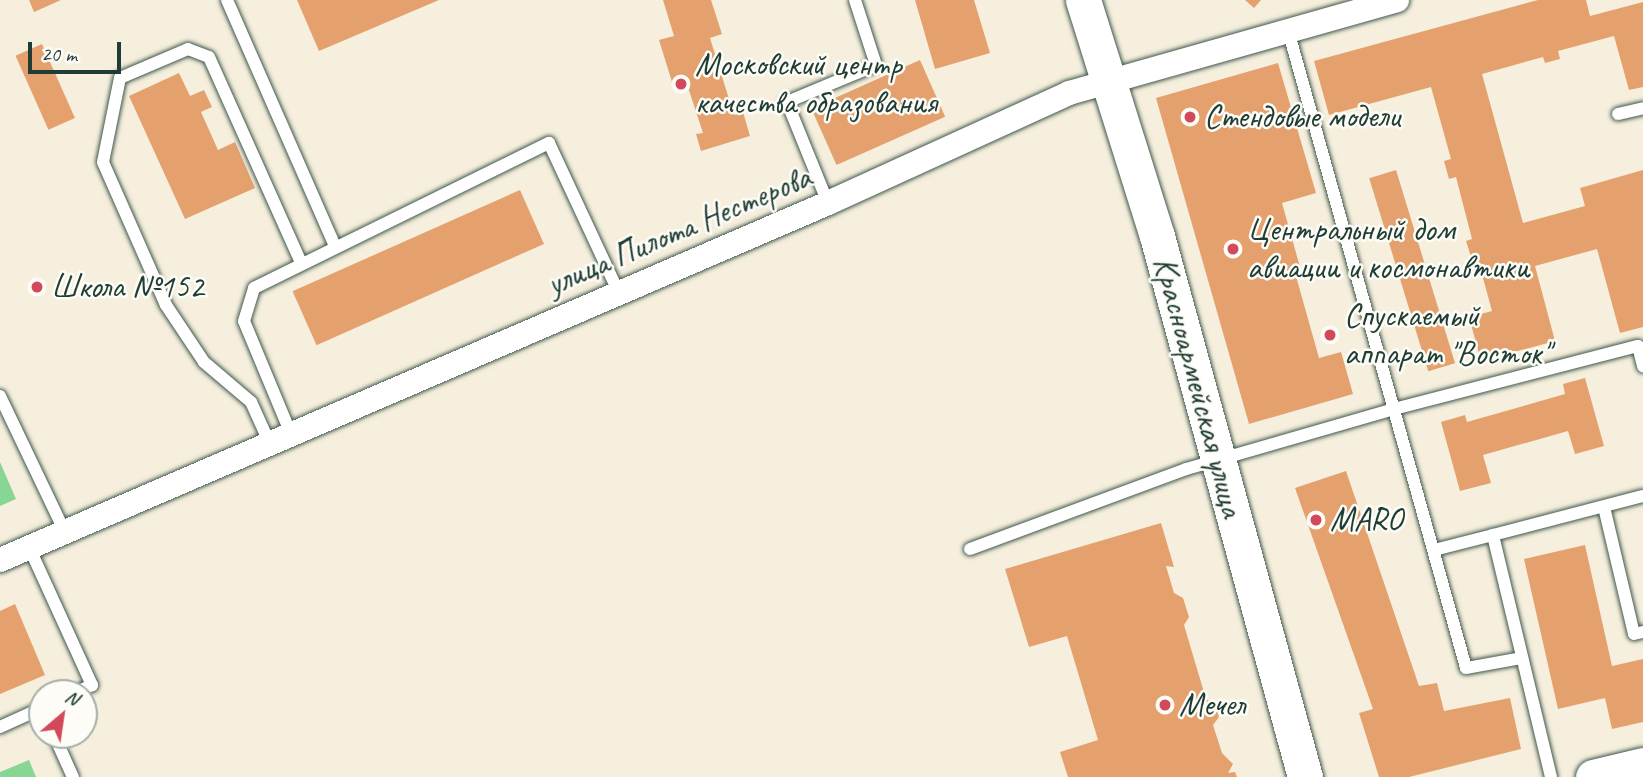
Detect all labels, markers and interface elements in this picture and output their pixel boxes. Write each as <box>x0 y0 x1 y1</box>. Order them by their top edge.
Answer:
scale bar <box>32 28 124 72</box>
text: 20 m <box>41 41 77 67</box>
place label: Московский центр качества образования <box>695 45 936 123</box>
marker: Московский центр качества образования <box>673 76 689 92</box>
place label: Стендовые модели <box>1204 97 1400 137</box>
marker: Стендовые модели <box>1182 109 1198 125</box>
street label: улица Пилота Нестерова <box>538 156 820 306</box>
place label: Центральный дом авиации и космонавтики <box>1247 210 1526 288</box>
marker: Центральный дом авиации и космонавтики <box>1225 241 1241 257</box>
street label: Красноармейская улица <box>1144 251 1252 523</box>
place label: Школа №152 <box>51 267 204 307</box>
marker: Школа №152 <box>29 279 45 295</box>
place label: Спускаемый аппарат "Восток" <box>1344 296 1549 374</box>
marker: Спускаемый аппарат "Восток" <box>1322 327 1338 343</box>
place label: MARO <box>1330 500 1402 540</box>
marker: MARO <box>1308 512 1324 528</box>
north arrow <box>28 679 98 749</box>
text: N <box>61 684 83 711</box>
place label: Мечел <box>1179 685 1245 725</box>
marker: Мечел <box>1157 697 1173 713</box>

